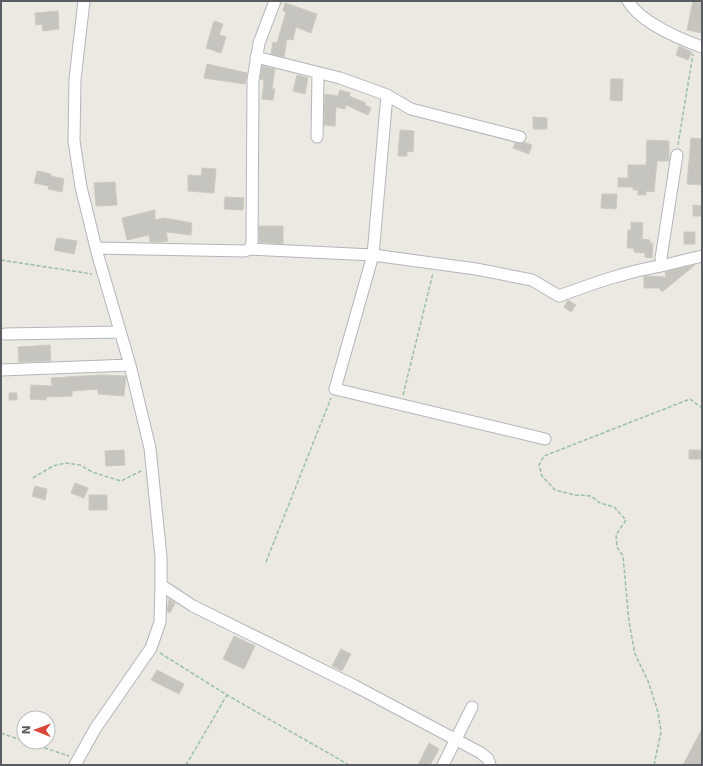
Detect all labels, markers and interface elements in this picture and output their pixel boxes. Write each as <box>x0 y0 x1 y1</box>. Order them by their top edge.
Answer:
north arrow <box>16 710 56 750</box>
text: N <box>20 725 33 735</box>

